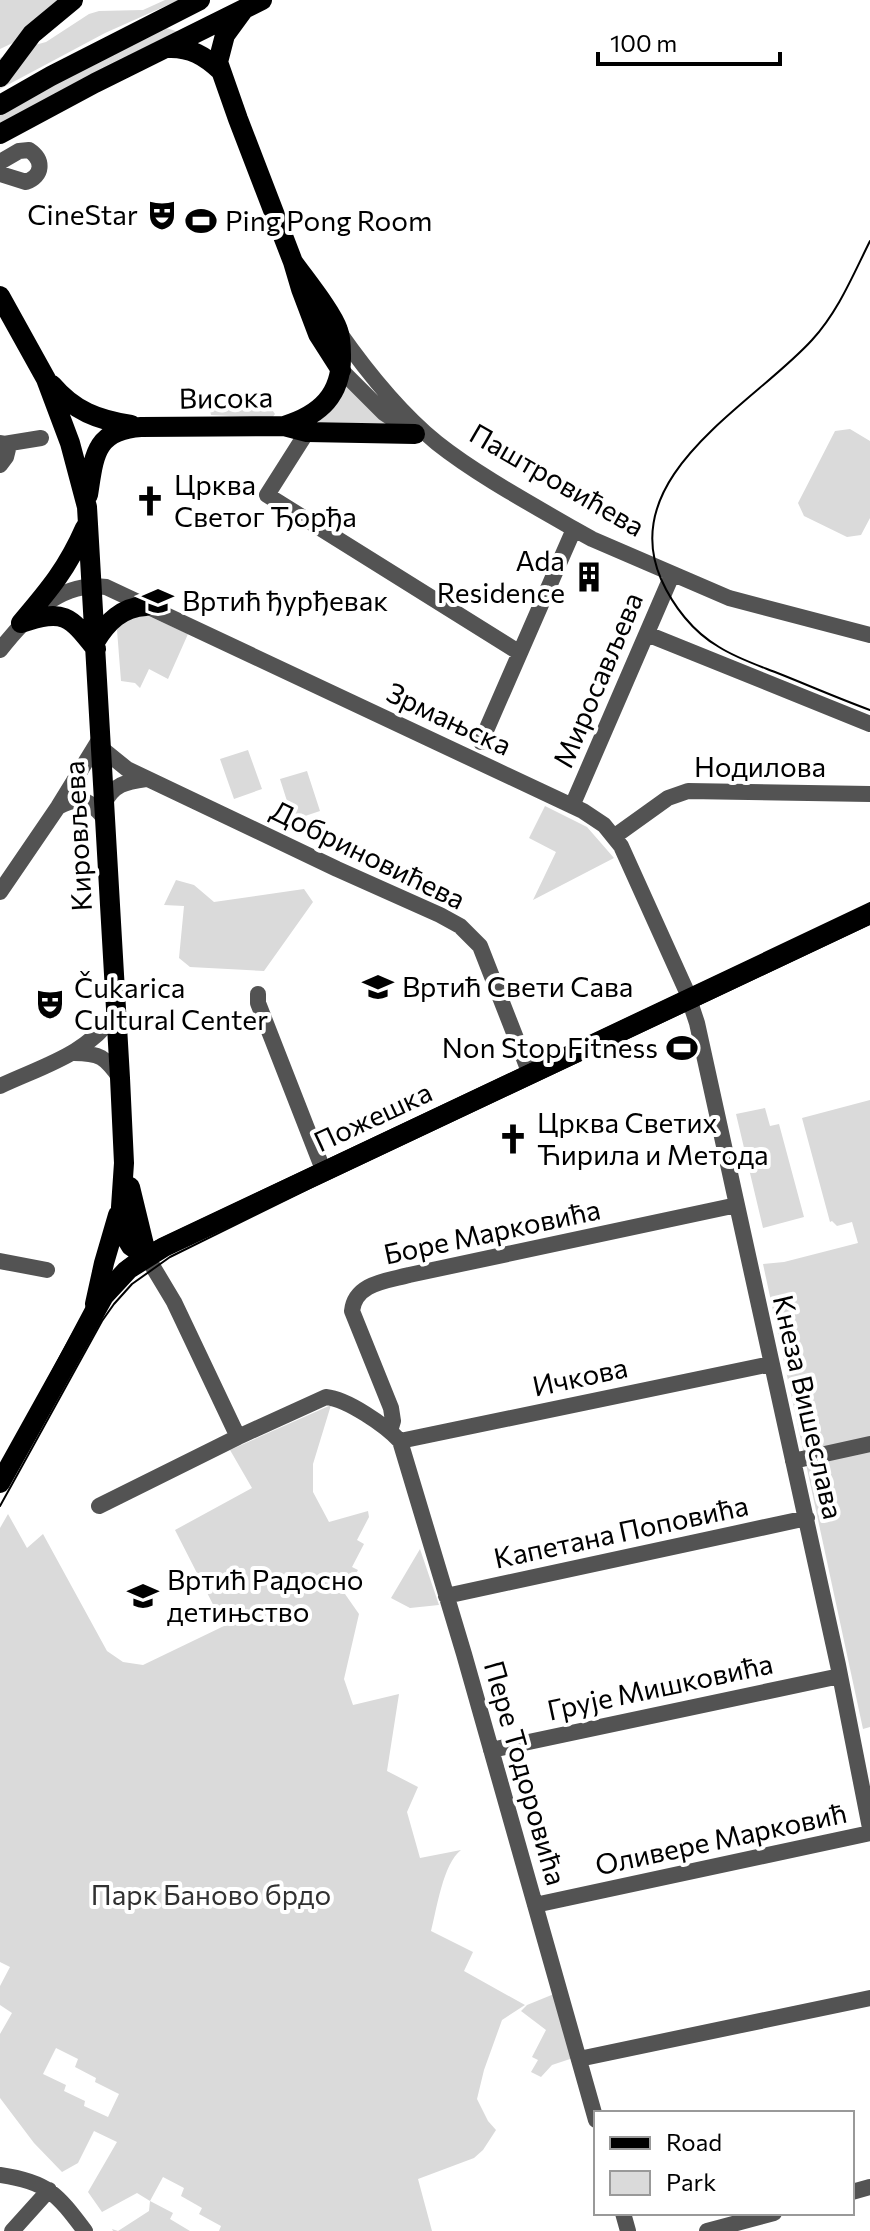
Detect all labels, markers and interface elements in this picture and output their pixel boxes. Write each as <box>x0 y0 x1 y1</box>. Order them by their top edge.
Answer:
scale bar <box>598 16 780 66</box>
text: 100 m <box>610 28 677 57</box>
place label: CineStar <box>27 197 138 231</box>
theatre icon: CineStar <box>145 198 179 232</box>
place label: Ping Pong Room <box>225 203 432 237</box>
sports icon: Ping Pong Room <box>184 204 218 238</box>
street label: Висока <box>179 379 273 415</box>
street label: Паштровићева <box>464 415 651 543</box>
place label: Црква Светог Ђорђа <box>174 467 357 533</box>
church icon: Црква Светог Ђорђа <box>133 484 167 518</box>
place label: Ada Residence <box>437 543 565 609</box>
building icon: Ada Residence <box>572 560 606 594</box>
place label: Вртић ђурђевак <box>182 583 388 617</box>
school or university icon: Вртић ђурђевак <box>141 584 175 618</box>
street label: Миросављева <box>545 587 649 772</box>
street label: Зрмањска <box>382 674 517 762</box>
street label: Нодилова <box>694 749 826 783</box>
street label: Кировљева <box>56 760 98 912</box>
street label: Добриновићева <box>266 792 471 916</box>
place label: Вртић Свети Сава <box>402 969 633 1003</box>
place label: Čukarica Cultural Center <box>74 970 268 1036</box>
school or university icon: Вртић Свети Сава <box>361 970 395 1004</box>
theatre icon: Čukarica Cultural Center <box>33 987 67 1021</box>
place label: Non Stop Fitness <box>442 1030 658 1064</box>
sports icon: Non Stop Fitness <box>665 1031 699 1065</box>
street label: Пожешка <box>308 1074 437 1158</box>
place label: Црква Светих Ћирила и Метода <box>537 1105 769 1171</box>
church icon: Црква Светих Ћирила и Метода <box>496 1122 530 1156</box>
street label: Боре Марковића <box>380 1191 603 1271</box>
street label: Кнеза Вишеслава <box>767 1291 851 1522</box>
street label: Ичкова <box>529 1349 630 1403</box>
street label: Капетана Поповића <box>490 1487 751 1575</box>
place label: Вртић Радосно детињство <box>167 1562 364 1628</box>
school or university icon: Вртић Радосно детињство <box>126 1579 160 1613</box>
street label: Грује Мишковића <box>544 1645 776 1727</box>
street label: Пере Тодоровића <box>478 1656 574 1889</box>
street label: Оливере Марковић <box>592 1795 850 1881</box>
park label: Парк Баново брдо <box>91 1877 331 1911</box>
legend <box>594 2111 854 2215</box>
text: Road <box>666 2127 722 2156</box>
text: Park <box>666 2167 716 2196</box>

